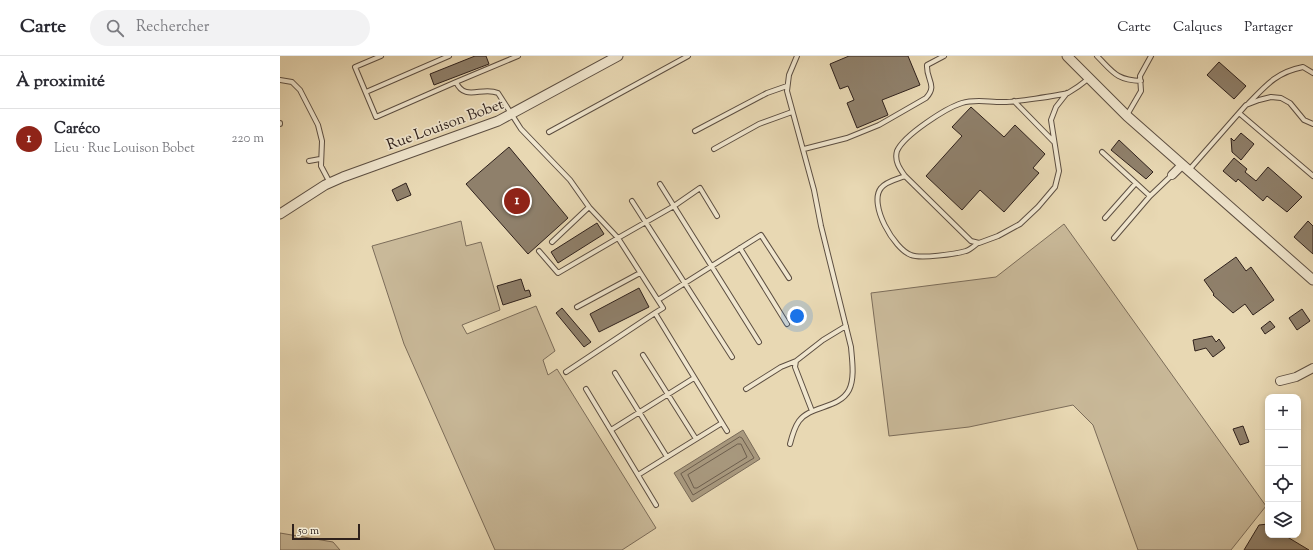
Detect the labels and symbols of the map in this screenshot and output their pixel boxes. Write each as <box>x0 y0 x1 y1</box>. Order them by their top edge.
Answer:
street label: Rue Louison Bobet <box>384 94 507 156</box>
pin: 1 <box>504 186 530 216</box>
your location <box>787 306 807 326</box>
scale bar <box>292 522 360 541</box>

